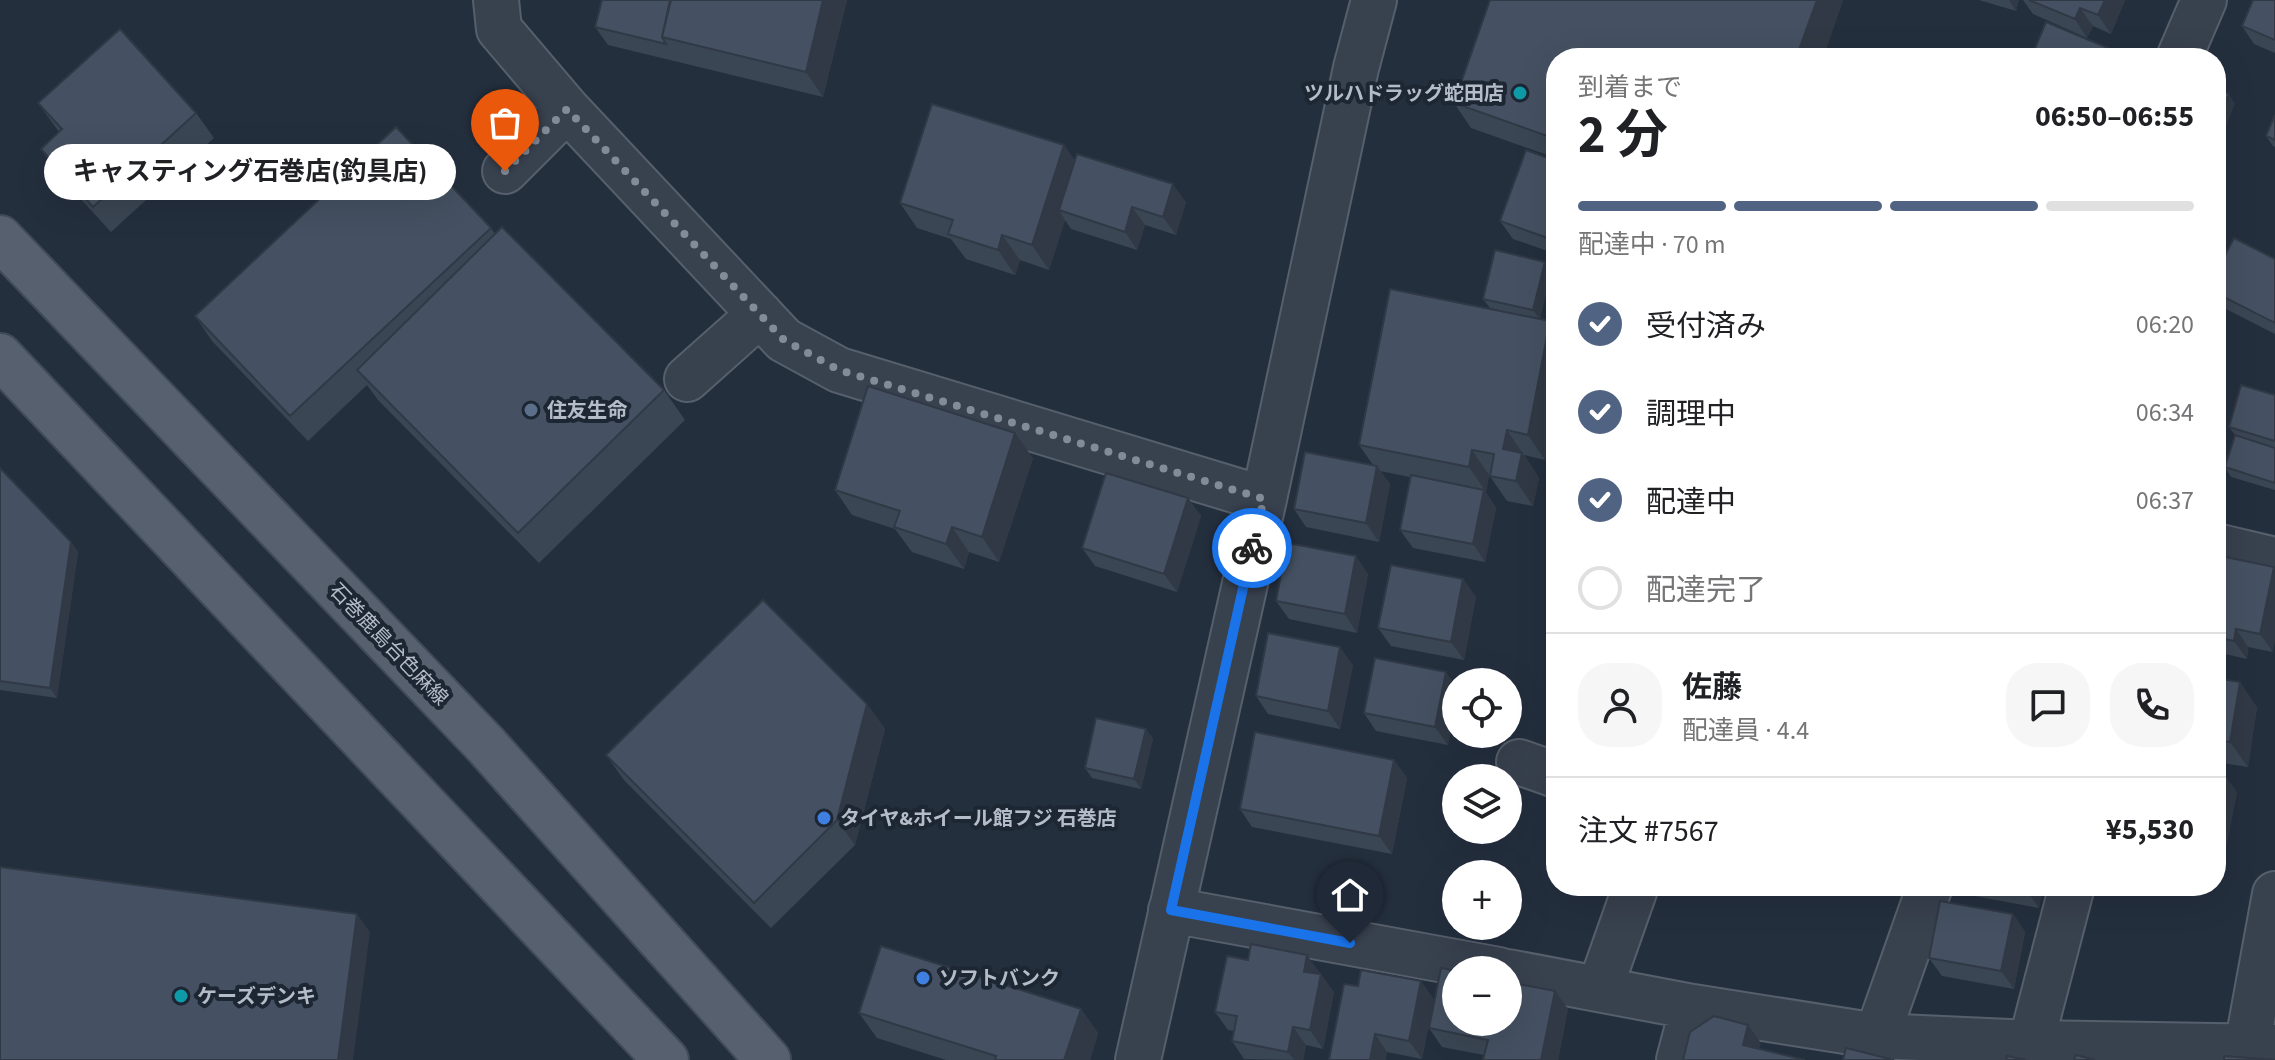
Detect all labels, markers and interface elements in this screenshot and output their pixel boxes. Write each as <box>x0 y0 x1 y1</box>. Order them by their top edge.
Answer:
text: 到着まで <box>1578 69 1682 106</box>
place label: ツルハドラッグ蛇田店 <box>1304 80 1504 108</box>
marker: ツルハドラッグ蛇田店 <box>1511 84 1529 102</box>
pin <box>471 89 539 171</box>
text: 06:50–06:55 <box>2035 95 2194 138</box>
text: 2 分 <box>1578 99 1668 173</box>
icon: bag <box>483 101 527 145</box>
callout: キャスティング石巻店(釣具店) <box>45 143 457 199</box>
text: キャスティング石巻店(釣具店) <box>73 153 427 190</box>
text: 配達中 · 70 m <box>1578 226 1725 263</box>
icon: check <box>1578 302 1622 346</box>
text: 受付済み <box>1646 305 1766 348</box>
text: 06:20 <box>2136 306 2194 343</box>
icon: check <box>1578 390 1622 434</box>
text: 調理中 <box>1646 393 1736 436</box>
text: 06:34 <box>2136 394 2194 431</box>
place label: 住友生命 <box>547 397 628 425</box>
marker: 住友生命 <box>522 401 540 419</box>
icon: check <box>1578 478 1622 522</box>
text: 配達中 <box>1646 481 1736 524</box>
text: 06:37 <box>2136 482 2194 519</box>
courier <box>1212 508 1292 588</box>
icon: bike <box>1230 526 1274 570</box>
text: 配達完了 <box>1646 569 1766 612</box>
street label: 石巻鹿島台色麻線 <box>323 577 454 712</box>
button: person <box>1578 663 1662 747</box>
button: chat <box>2006 663 2090 747</box>
button: phone <box>2110 663 2194 747</box>
text: 佐藤 <box>1682 666 1742 709</box>
map controls <box>1442 668 1522 1036</box>
button: locate <box>1442 668 1522 748</box>
text: 配達員 · 4.4 <box>1682 712 1809 749</box>
button: layers <box>1442 764 1522 844</box>
place label: タイヤ&ホイール館フジ 石巻店 <box>840 805 1117 833</box>
text: ¥5,530 <box>2106 808 2194 851</box>
marker: タイヤ&ホイール館フジ 石巻店 <box>815 809 833 827</box>
text: 注文 #7567 <box>1578 810 1719 853</box>
button: + <box>1442 860 1522 940</box>
pin <box>1316 861 1384 943</box>
icon: home <box>1328 873 1372 917</box>
button: − <box>1442 956 1522 1036</box>
place label: ソフトバンク <box>939 965 1060 993</box>
marker: ソフトバンク <box>914 969 932 987</box>
place label: ケーズデンキ <box>197 983 316 1011</box>
marker: ケーズデンキ <box>172 987 190 1005</box>

